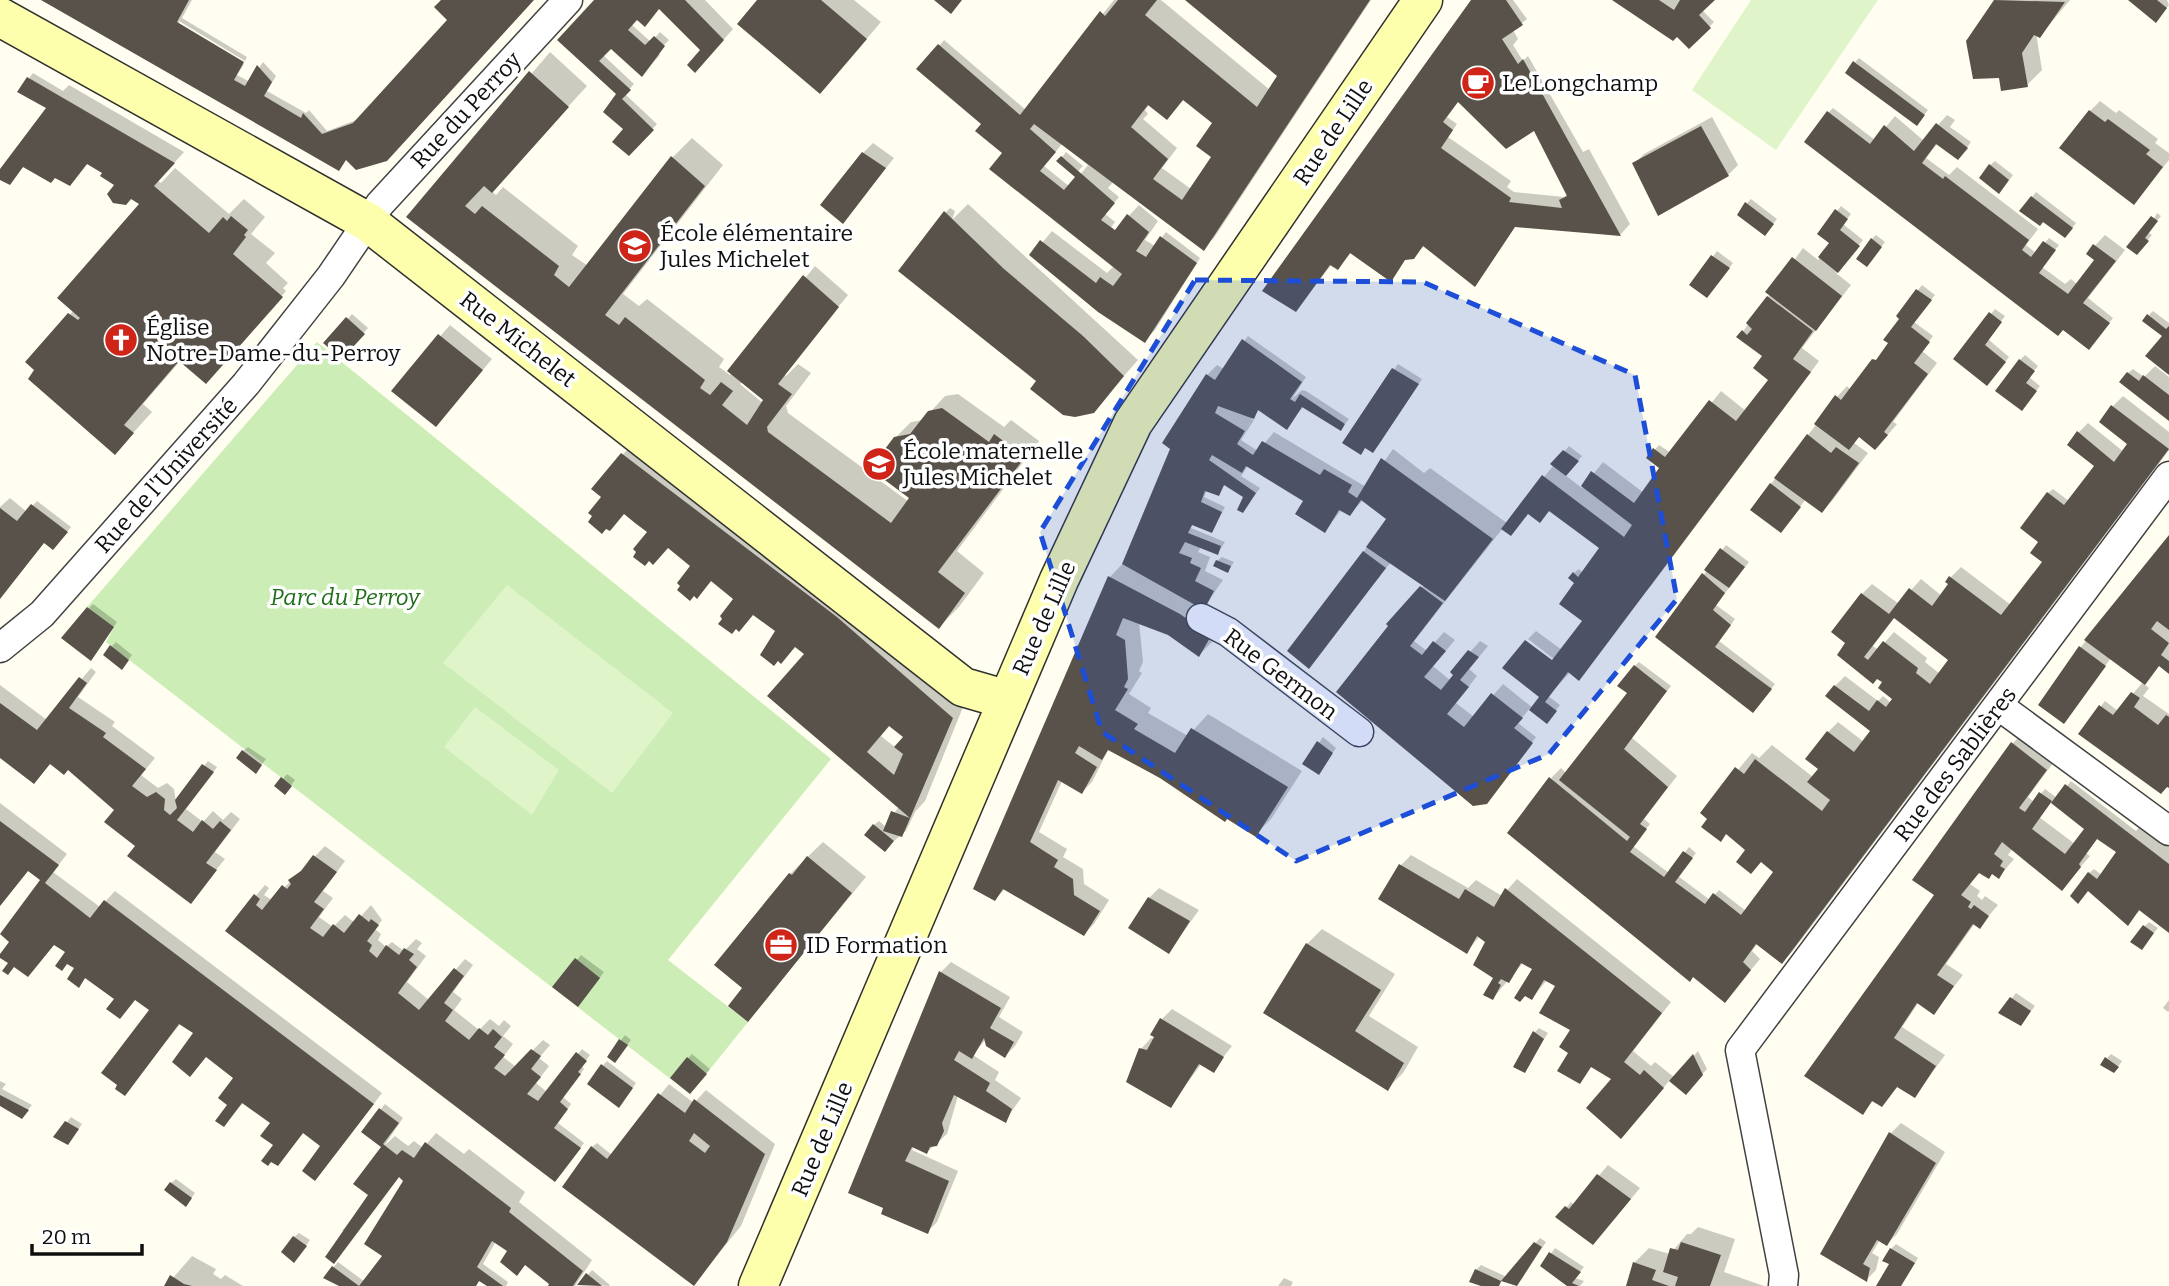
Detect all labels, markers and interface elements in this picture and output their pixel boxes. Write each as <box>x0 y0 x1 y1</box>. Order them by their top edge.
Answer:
street label: Rue du Perroy <box>405 45 528 174</box>
cafe icon: Le Longchamp <box>1459 64 1497 102</box>
place label: Le Longchamp <box>1502 69 1658 97</box>
street label: Rue de Lille <box>1287 74 1379 190</box>
place label: École élémentaire Jules Michelet <box>659 219 853 273</box>
school or university icon: École élémentaire Jules Michelet <box>616 227 654 265</box>
street label: Rue Michelet <box>454 285 582 393</box>
place label: Église Notre-Dame-du-Perroy <box>146 313 401 367</box>
church icon: Église Notre-Dame-du-Perroy <box>102 321 140 359</box>
street label: Rue de l'Université <box>89 392 243 558</box>
place label: École maternelle Jules Michelet <box>902 437 1083 491</box>
school or university icon: École maternelle Jules Michelet <box>860 445 898 483</box>
street label: Rue de Lille <box>1006 557 1082 679</box>
park label: Parc du Perroy <box>270 583 421 611</box>
street label: Rue Germon <box>1219 622 1344 726</box>
street label: Rue des Sablières <box>1888 681 2022 847</box>
office icon: ID Formation <box>762 926 800 964</box>
place label: ID Formation <box>806 931 948 959</box>
street label: Rue de Lille <box>785 1077 859 1201</box>
scale bar <box>32 1212 142 1256</box>
text: 20 m <box>42 1224 91 1250</box>

